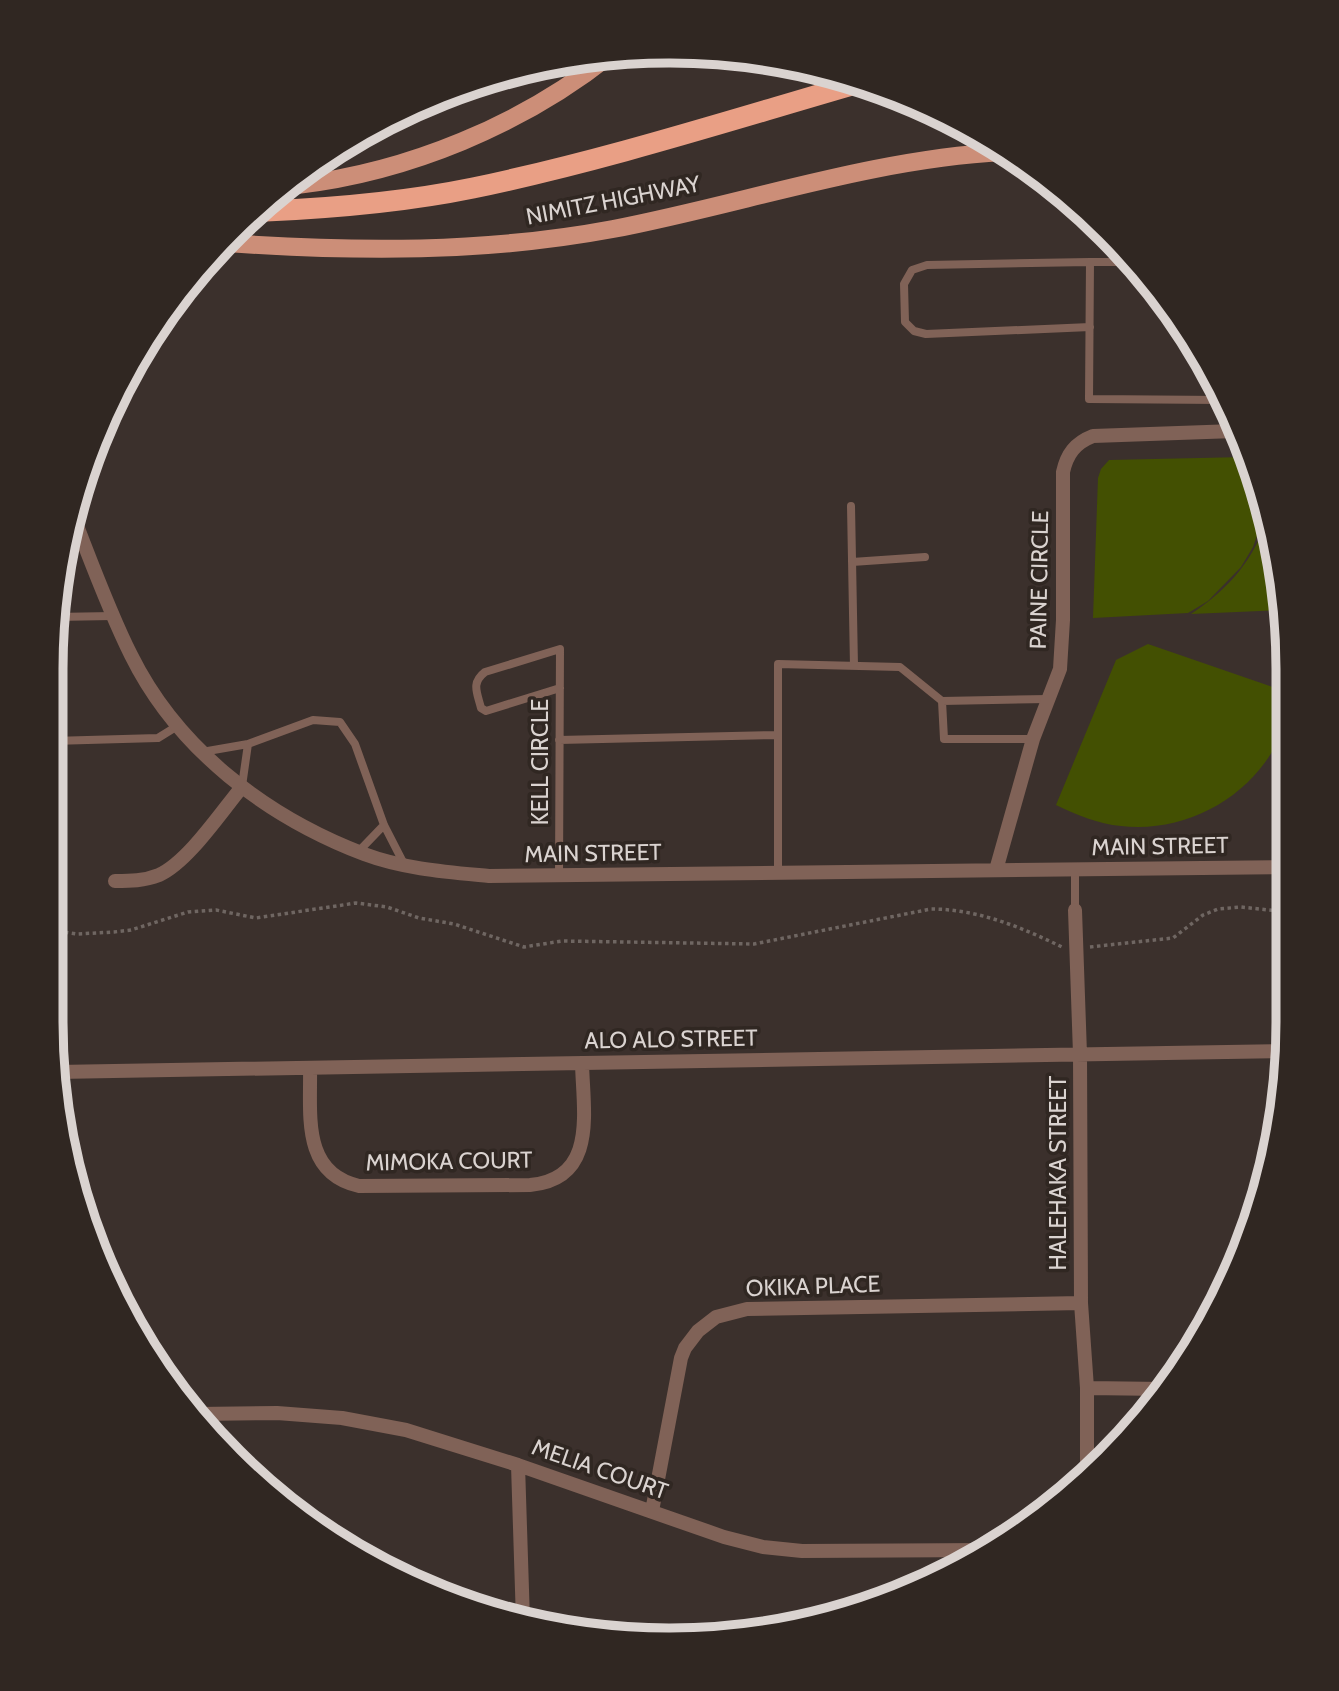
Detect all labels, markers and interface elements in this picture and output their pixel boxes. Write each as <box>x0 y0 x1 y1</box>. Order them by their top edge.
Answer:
street label: NIMITZ HIGHWAY <box>524 169 703 231</box>
street label: PAINE CIRCLE <box>1024 510 1054 650</box>
street label: KELL CIRCLE <box>526 699 554 825</box>
street label: MAIN STREET <box>1091 831 1229 861</box>
street label: MAIN STREET <box>524 838 662 868</box>
street label: ALO ALO STREET <box>584 1023 758 1055</box>
street label: HALEHAKA STREET <box>1044 1076 1072 1270</box>
street label: MIMOKA COURT <box>365 1146 533 1176</box>
street label: OKIKA PLACE <box>745 1270 881 1302</box>
street label: MELIA COURT <box>528 1433 672 1505</box>

